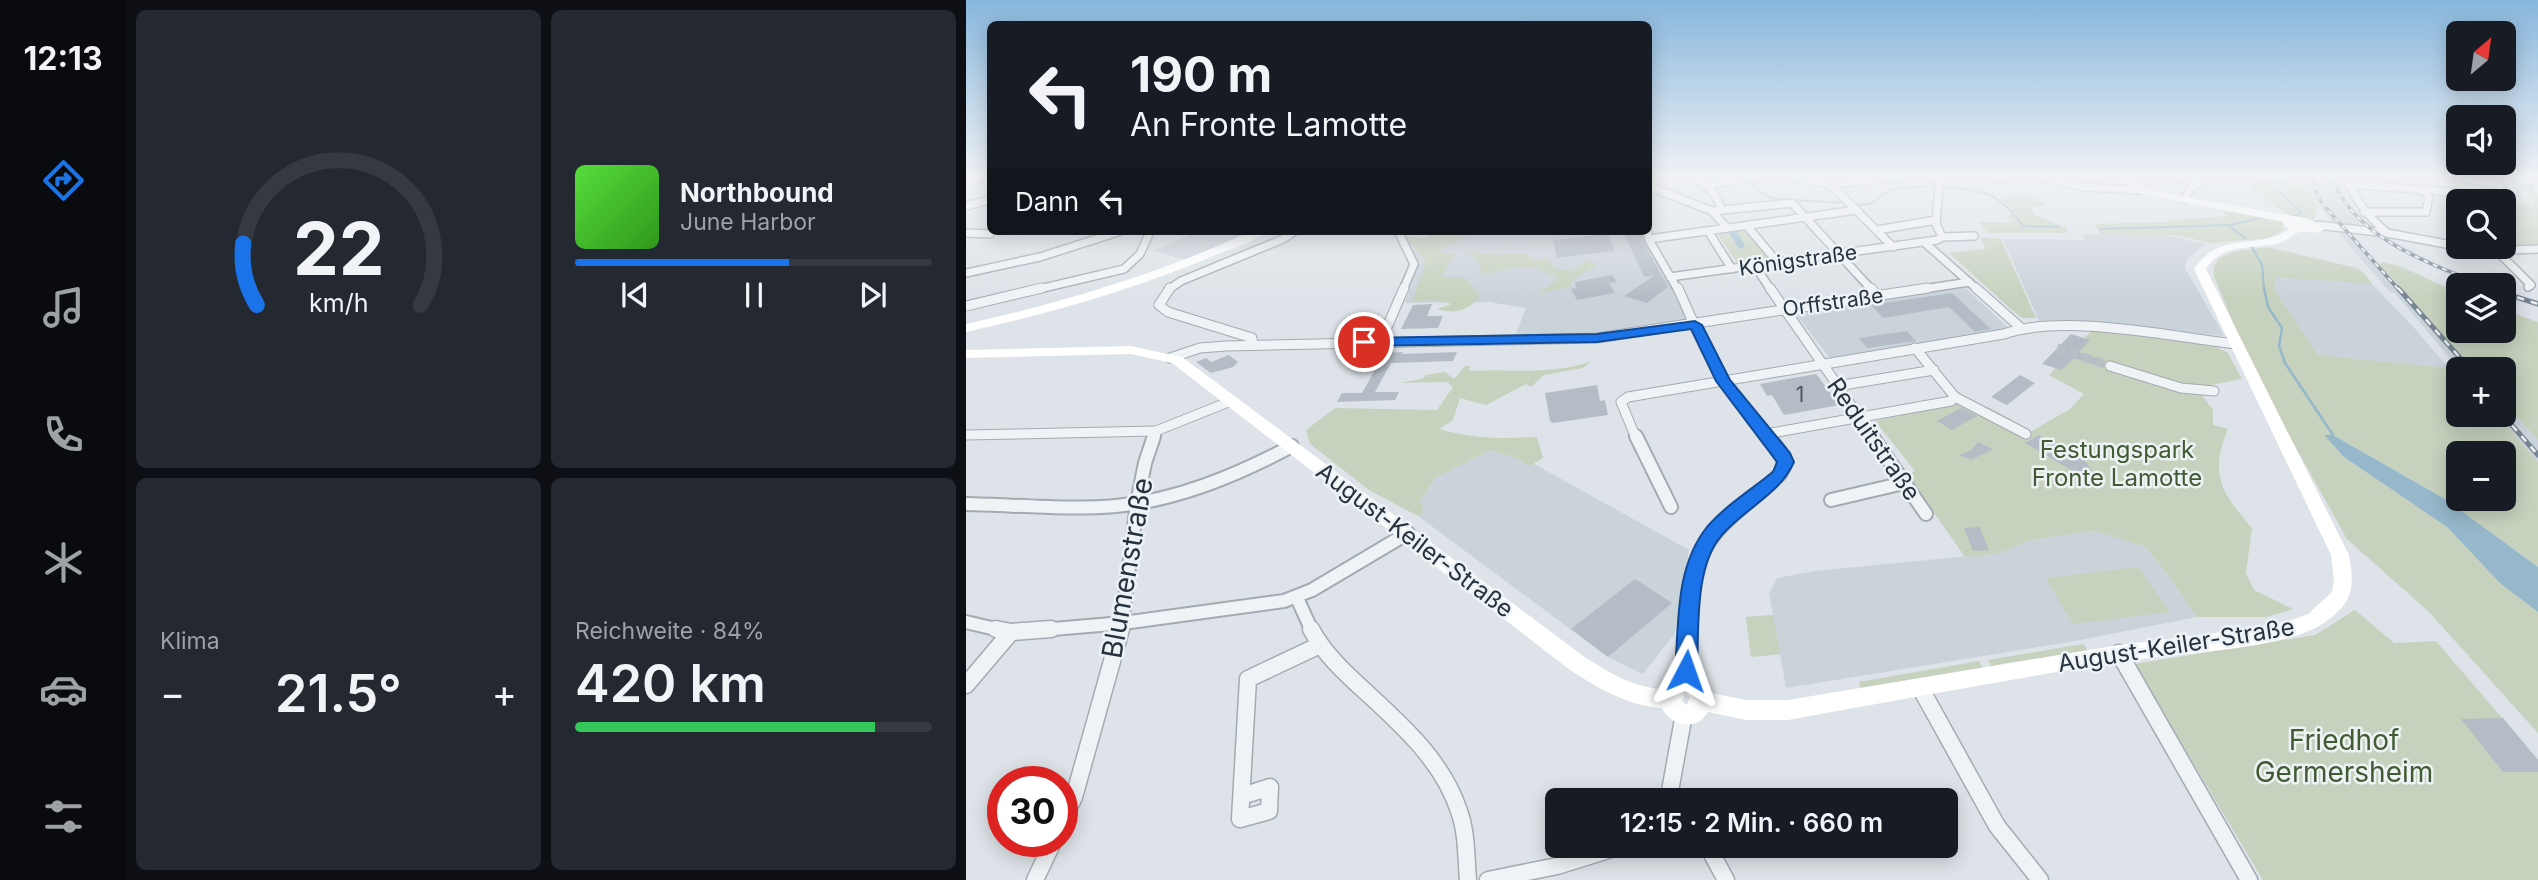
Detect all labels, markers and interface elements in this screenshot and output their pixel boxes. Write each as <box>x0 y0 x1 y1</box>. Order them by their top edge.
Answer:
north arrow <box>2446 21 2516 91</box>
map controls <box>2446 21 2516 511</box>
text: 12:13 <box>23 39 103 78</box>
text: 190 m <box>1130 45 1272 104</box>
icon: left <box>1015 49 1106 140</box>
text: An Fronte Lamotte <box>1130 105 1407 144</box>
button: sound <box>2446 105 2516 175</box>
icon: directions <box>39 156 88 205</box>
text: Northbound <box>680 177 834 208</box>
icon: left <box>1093 182 1131 220</box>
text: Dann <box>1015 186 1079 217</box>
button: search <box>2446 189 2516 259</box>
text: 22 <box>293 205 384 294</box>
text: June Harbor <box>680 208 816 236</box>
street label: Königstraße <box>1737 239 1859 281</box>
button: layers <box>2446 273 2516 343</box>
icon: previous <box>616 276 654 314</box>
icon: pause <box>735 276 773 314</box>
icon: next <box>854 276 892 314</box>
icon: music <box>39 283 88 332</box>
street label: Orffstraße <box>1781 283 1885 321</box>
text: km/h <box>309 288 368 318</box>
pin <box>1334 312 1394 372</box>
icon: arrive <box>1345 323 1383 361</box>
button: + <box>2446 357 2516 427</box>
street label: Reduitstraße <box>1821 372 1927 506</box>
house number: 1 <box>1796 382 1804 407</box>
icon: phone <box>39 410 88 459</box>
park label: Festungspark Fronte Lamotte <box>2032 435 2202 492</box>
button: − <box>2446 441 2516 511</box>
street label: August-Keiler-Straße <box>1311 456 1519 624</box>
street label: Blumenstraße <box>1094 475 1160 661</box>
icon: climate <box>39 538 88 587</box>
street label: August-Keiler-Straße <box>2056 612 2296 678</box>
text: Reichweite · 84% <box>575 617 765 645</box>
text: Klima <box>160 627 220 655</box>
position arrow <box>1649 634 1723 708</box>
text: 420 km <box>575 652 766 715</box>
text: 21.5° <box>275 662 402 725</box>
icon: car <box>39 665 88 714</box>
text: − <box>160 670 185 716</box>
text: + <box>492 670 517 716</box>
park label: Friedhof Germersheim <box>2255 723 2433 789</box>
speed limit sign: 30 <box>987 766 1078 857</box>
icon: filters <box>39 792 88 841</box>
text: 12:15 · 2 Min. · 660 m <box>1620 807 1883 838</box>

